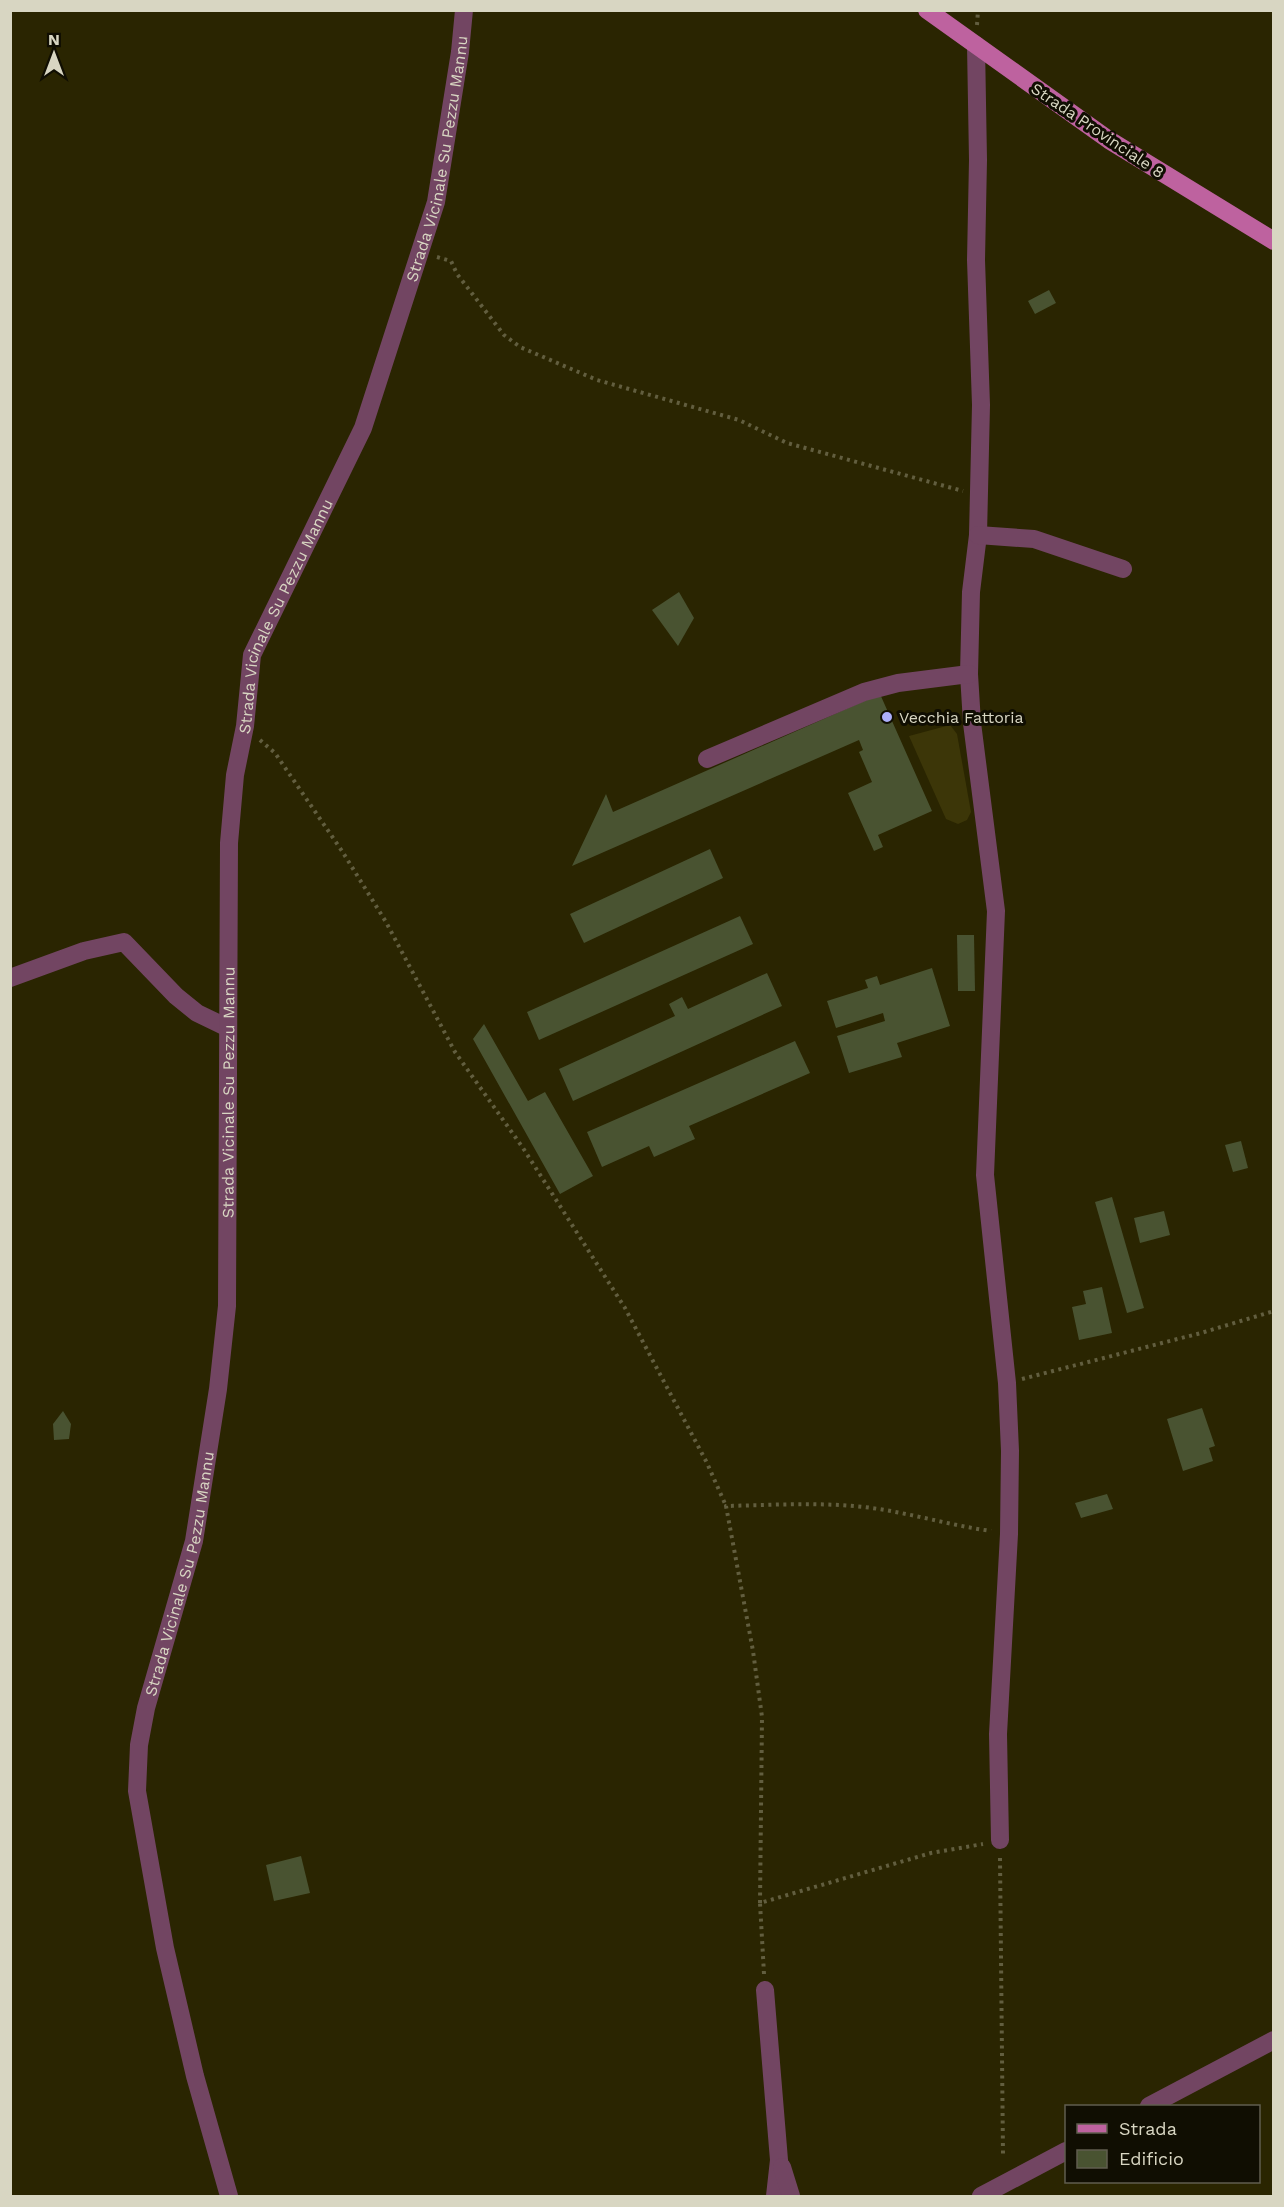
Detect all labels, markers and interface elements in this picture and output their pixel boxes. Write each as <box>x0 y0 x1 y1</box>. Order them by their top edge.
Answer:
north arrow <box>24 24 84 84</box>
text: N <box>48 30 60 49</box>
street label: Strada Vicinale Su Pezzu Mannu <box>402 35 472 284</box>
street label: Strada Provinciale 8 <box>1028 79 1168 182</box>
street label: Strada Vicinale Su Pezzu Mannu <box>235 496 337 735</box>
place label: Vecchia Fattoria <box>899 708 1024 727</box>
marker: Vecchia Fattoria <box>880 710 894 724</box>
street label: Strada Vicinale Su Pezzu Mannu <box>218 967 238 1218</box>
street label: Strada Vicinale Su Pezzu Mannu <box>141 1450 218 1698</box>
legend <box>1065 2105 1260 2183</box>
text: Strada <box>1119 2118 1177 2139</box>
text: Edificio <box>1119 2148 1184 2169</box>

